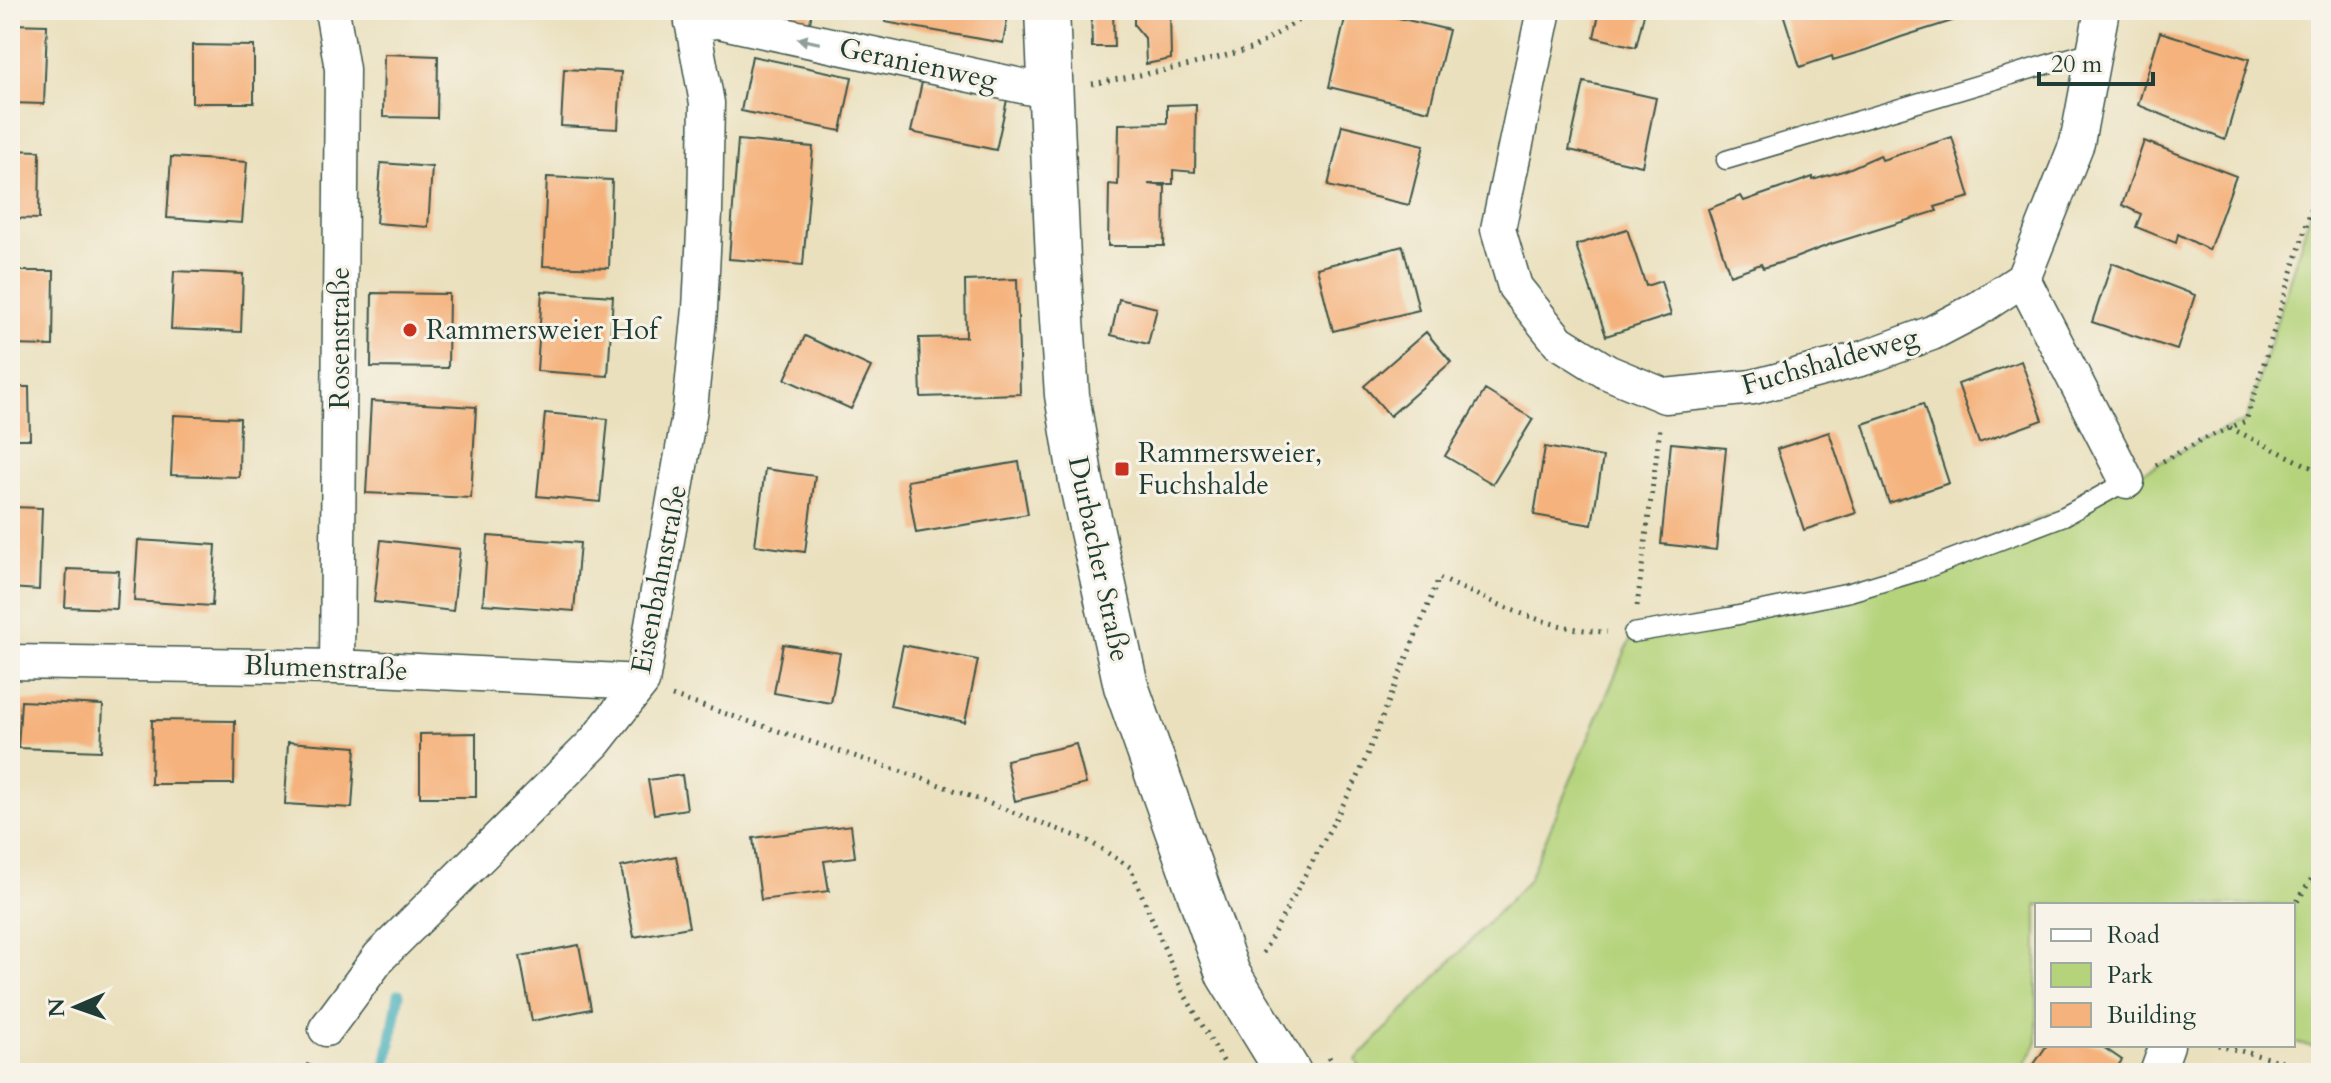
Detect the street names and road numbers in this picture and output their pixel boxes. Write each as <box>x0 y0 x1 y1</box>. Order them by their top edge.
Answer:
street label: Geranienweg <box>836 29 1001 99</box>
street label: Rosenstraße <box>321 267 359 409</box>
street label: Fuchshaldeweg <box>1737 318 1923 404</box>
street label: Durbacher Straße <box>1059 453 1139 665</box>
street label: Eisenbahnstraße <box>622 481 696 677</box>
street label: Blumenstraße <box>244 646 408 690</box>

